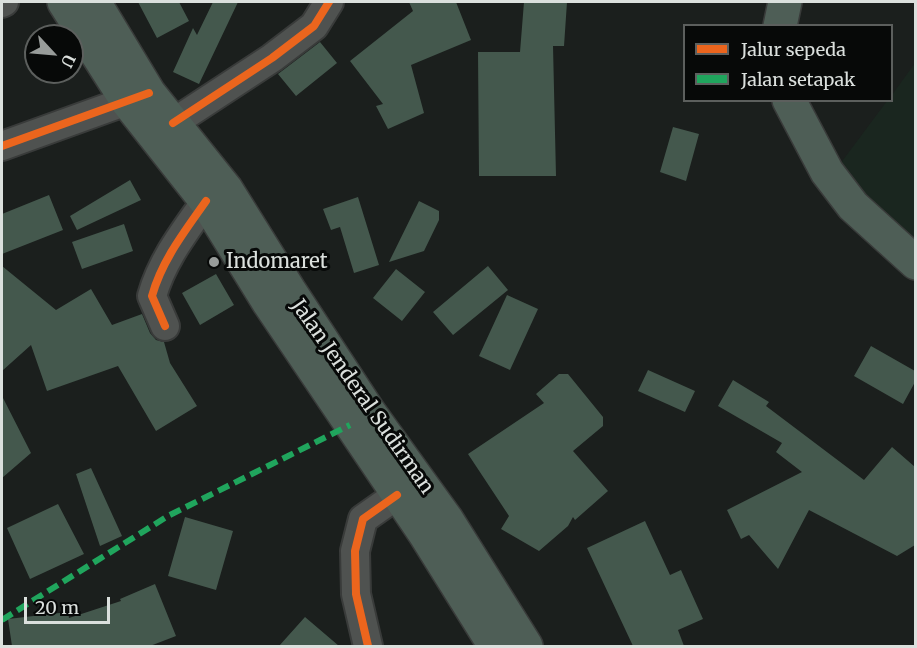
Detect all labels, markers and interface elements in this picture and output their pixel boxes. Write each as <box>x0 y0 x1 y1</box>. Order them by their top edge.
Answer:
north arrow <box>24 24 84 84</box>
legend <box>683 24 893 102</box>
text: Jalur sepeda <box>741 38 846 61</box>
text: U <box>57 51 80 71</box>
text: Jalan setapak <box>741 68 856 91</box>
place label: Indomaret <box>226 250 328 274</box>
marker: Indomaret <box>207 255 221 269</box>
street label: Jalan Jenderal Sudirman <box>286 295 438 499</box>
scale bar <box>27 585 112 623</box>
text: 20 m <box>35 596 79 619</box>

